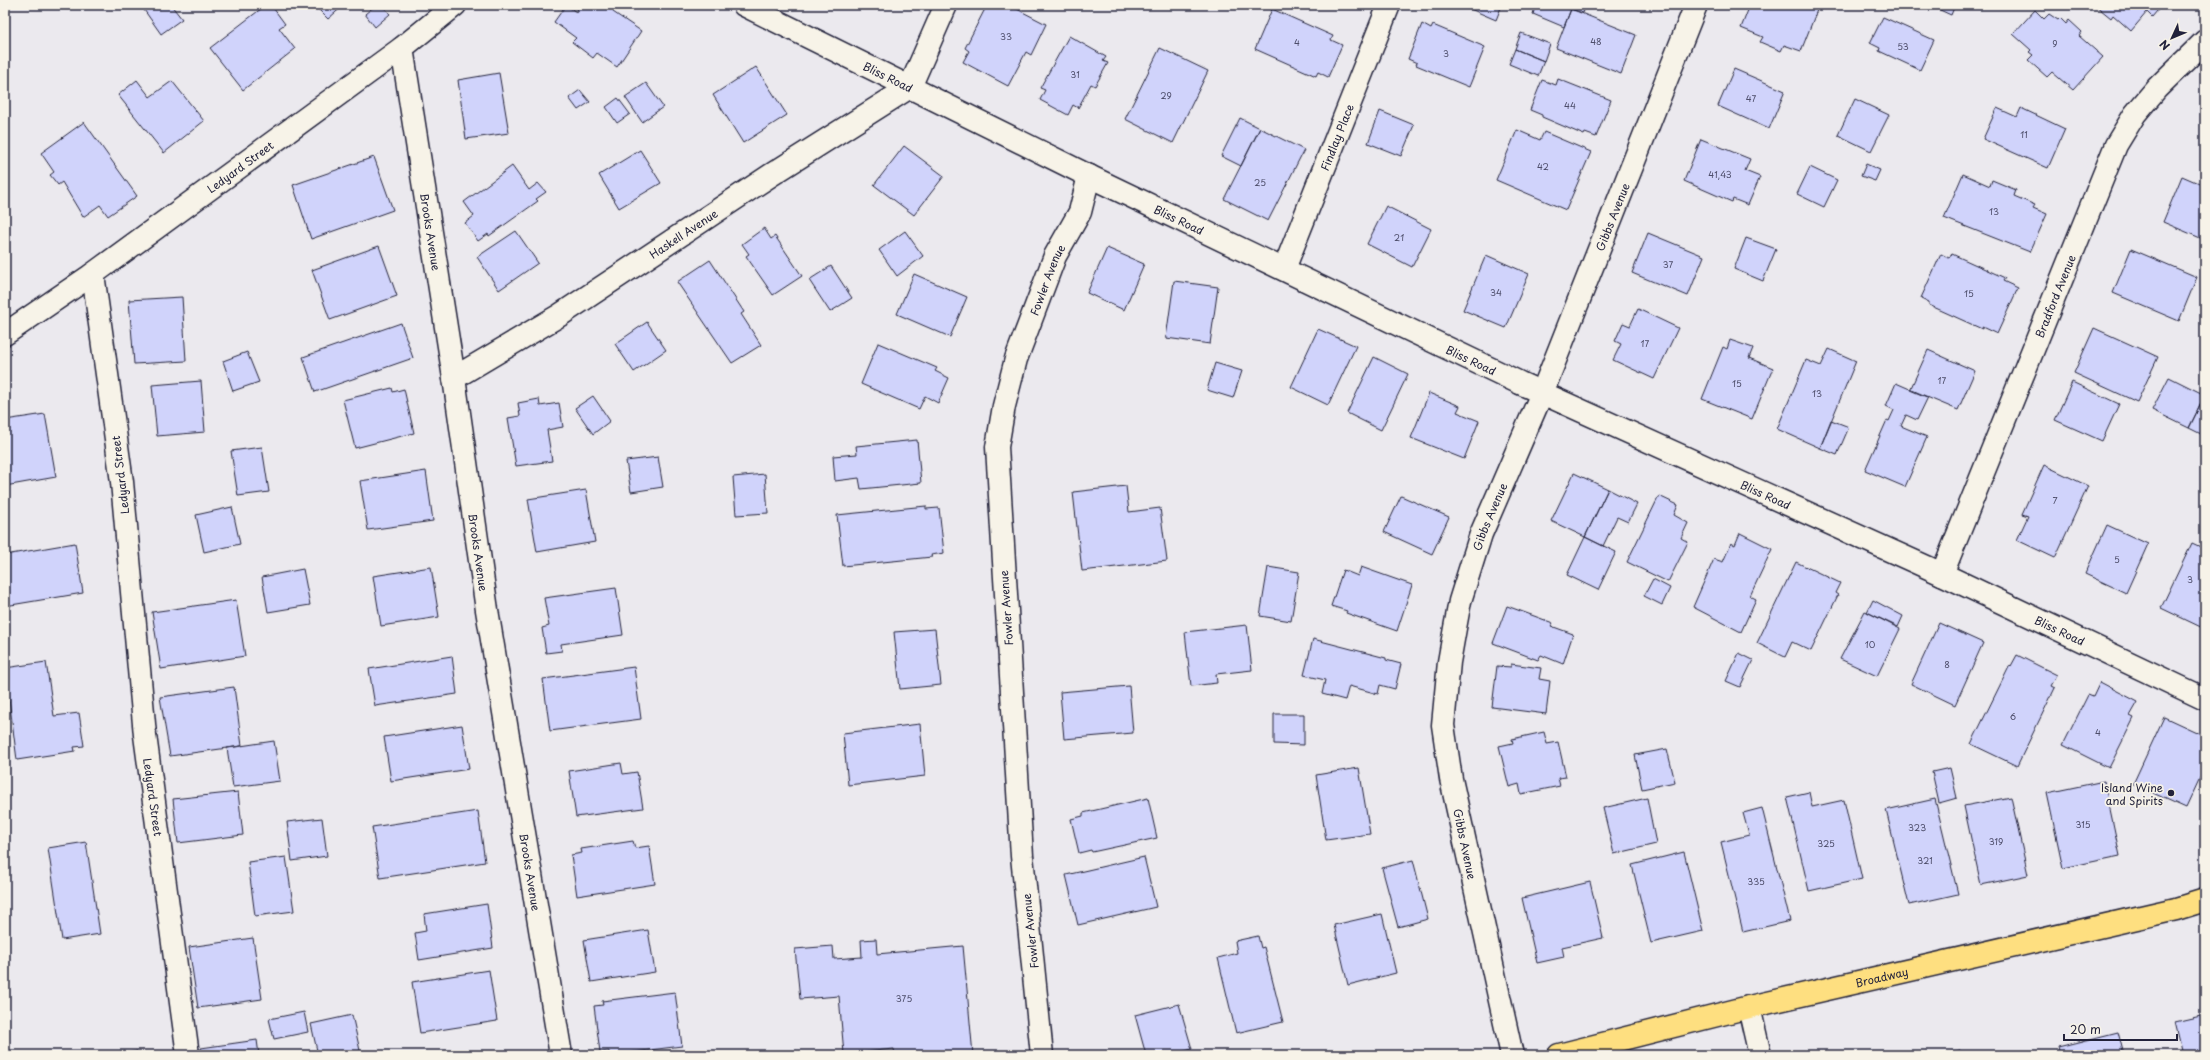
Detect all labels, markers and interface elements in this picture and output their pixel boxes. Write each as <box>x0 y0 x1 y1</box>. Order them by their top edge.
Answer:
north arrow <box>2152 18 2192 58</box>
house number: 33 <box>1000 29 1012 43</box>
house number: 48 <box>1590 34 1602 48</box>
house number: 4 <box>1294 35 1300 49</box>
house number: 9 <box>2052 36 2058 50</box>
text: N <box>2155 36 2174 54</box>
house number: 53 <box>1897 39 1909 53</box>
house number: 3 <box>1443 46 1449 60</box>
street label: Bliss Road <box>860 57 916 96</box>
house number: 31 <box>1070 67 1080 81</box>
house number: 29 <box>1160 88 1172 102</box>
house number: 47 <box>1746 91 1756 105</box>
house number: 44 <box>1564 98 1576 112</box>
street label: Findlay Place <box>1316 101 1357 173</box>
house number: 11 <box>2020 127 2028 141</box>
street label: Ledyard Street <box>203 136 277 197</box>
house number: 42 <box>1537 159 1549 173</box>
house number: 41,43 <box>1708 167 1732 181</box>
house number: 25 <box>1254 175 1266 189</box>
street label: Gibbs Avenue <box>1591 180 1633 253</box>
street label: Brooks Avenue <box>416 192 445 272</box>
street label: Bliss Road <box>1151 200 1207 239</box>
street label: Haskell Avenue <box>645 204 721 262</box>
house number: 13 <box>1989 204 1999 218</box>
house number: 21 <box>1394 230 1404 244</box>
street label: Fowler Avenue <box>1025 241 1069 318</box>
street label: Bradford Avenue <box>2030 252 2079 340</box>
house number: 37 <box>1663 257 1673 271</box>
house number: 34 <box>1490 285 1502 299</box>
house number: 15 <box>1964 286 1974 300</box>
house number: 17 <box>1641 336 1650 350</box>
street label: Bliss Road <box>1443 340 1499 379</box>
house number: 17 <box>1938 373 1947 387</box>
house number: 15 <box>1732 376 1742 390</box>
house number: 13 <box>1812 386 1822 400</box>
street label: Ledyard Street <box>107 434 133 515</box>
street label: Bliss Road <box>1738 475 1794 513</box>
street label: Gibbs Avenue <box>1468 480 1511 553</box>
house number: 7 <box>2052 493 2058 507</box>
street label: Brooks Avenue <box>465 512 493 592</box>
house number: 5 <box>2114 552 2120 566</box>
street label: Fowler Avenue <box>995 570 1017 646</box>
house number: 3 <box>2187 572 2193 586</box>
street label: Bliss Road <box>2032 611 2088 649</box>
house number: 10 <box>1865 637 1876 651</box>
house number: 8 <box>1944 657 1950 671</box>
house number: 6 <box>2010 709 2016 723</box>
house number: 4 <box>2095 725 2101 739</box>
street label: Ledyard Street <box>139 757 167 838</box>
place label: Island Wine and Spirits <box>2101 779 2163 809</box>
marker: Island Wine and Spirits <box>2166 788 2176 798</box>
street label: Gibbs Avenue <box>1449 807 1481 881</box>
house number: 315 <box>2075 817 2091 831</box>
house number: 323 <box>1908 820 1926 834</box>
street label: Brooks Avenue <box>516 832 545 912</box>
house number: 319 <box>1989 834 2003 848</box>
house number: 325 <box>1817 836 1835 850</box>
house number: 321 <box>1917 853 1933 867</box>
house number: 335 <box>1747 874 1765 888</box>
street label: Fowler Avenue <box>1018 893 1042 969</box>
street label: Broadway <box>1853 962 1910 991</box>
house number: 375 <box>896 991 912 1005</box>
scale bar <box>2064 1016 2177 1042</box>
text: 20 m <box>2070 1020 2101 1038</box>

